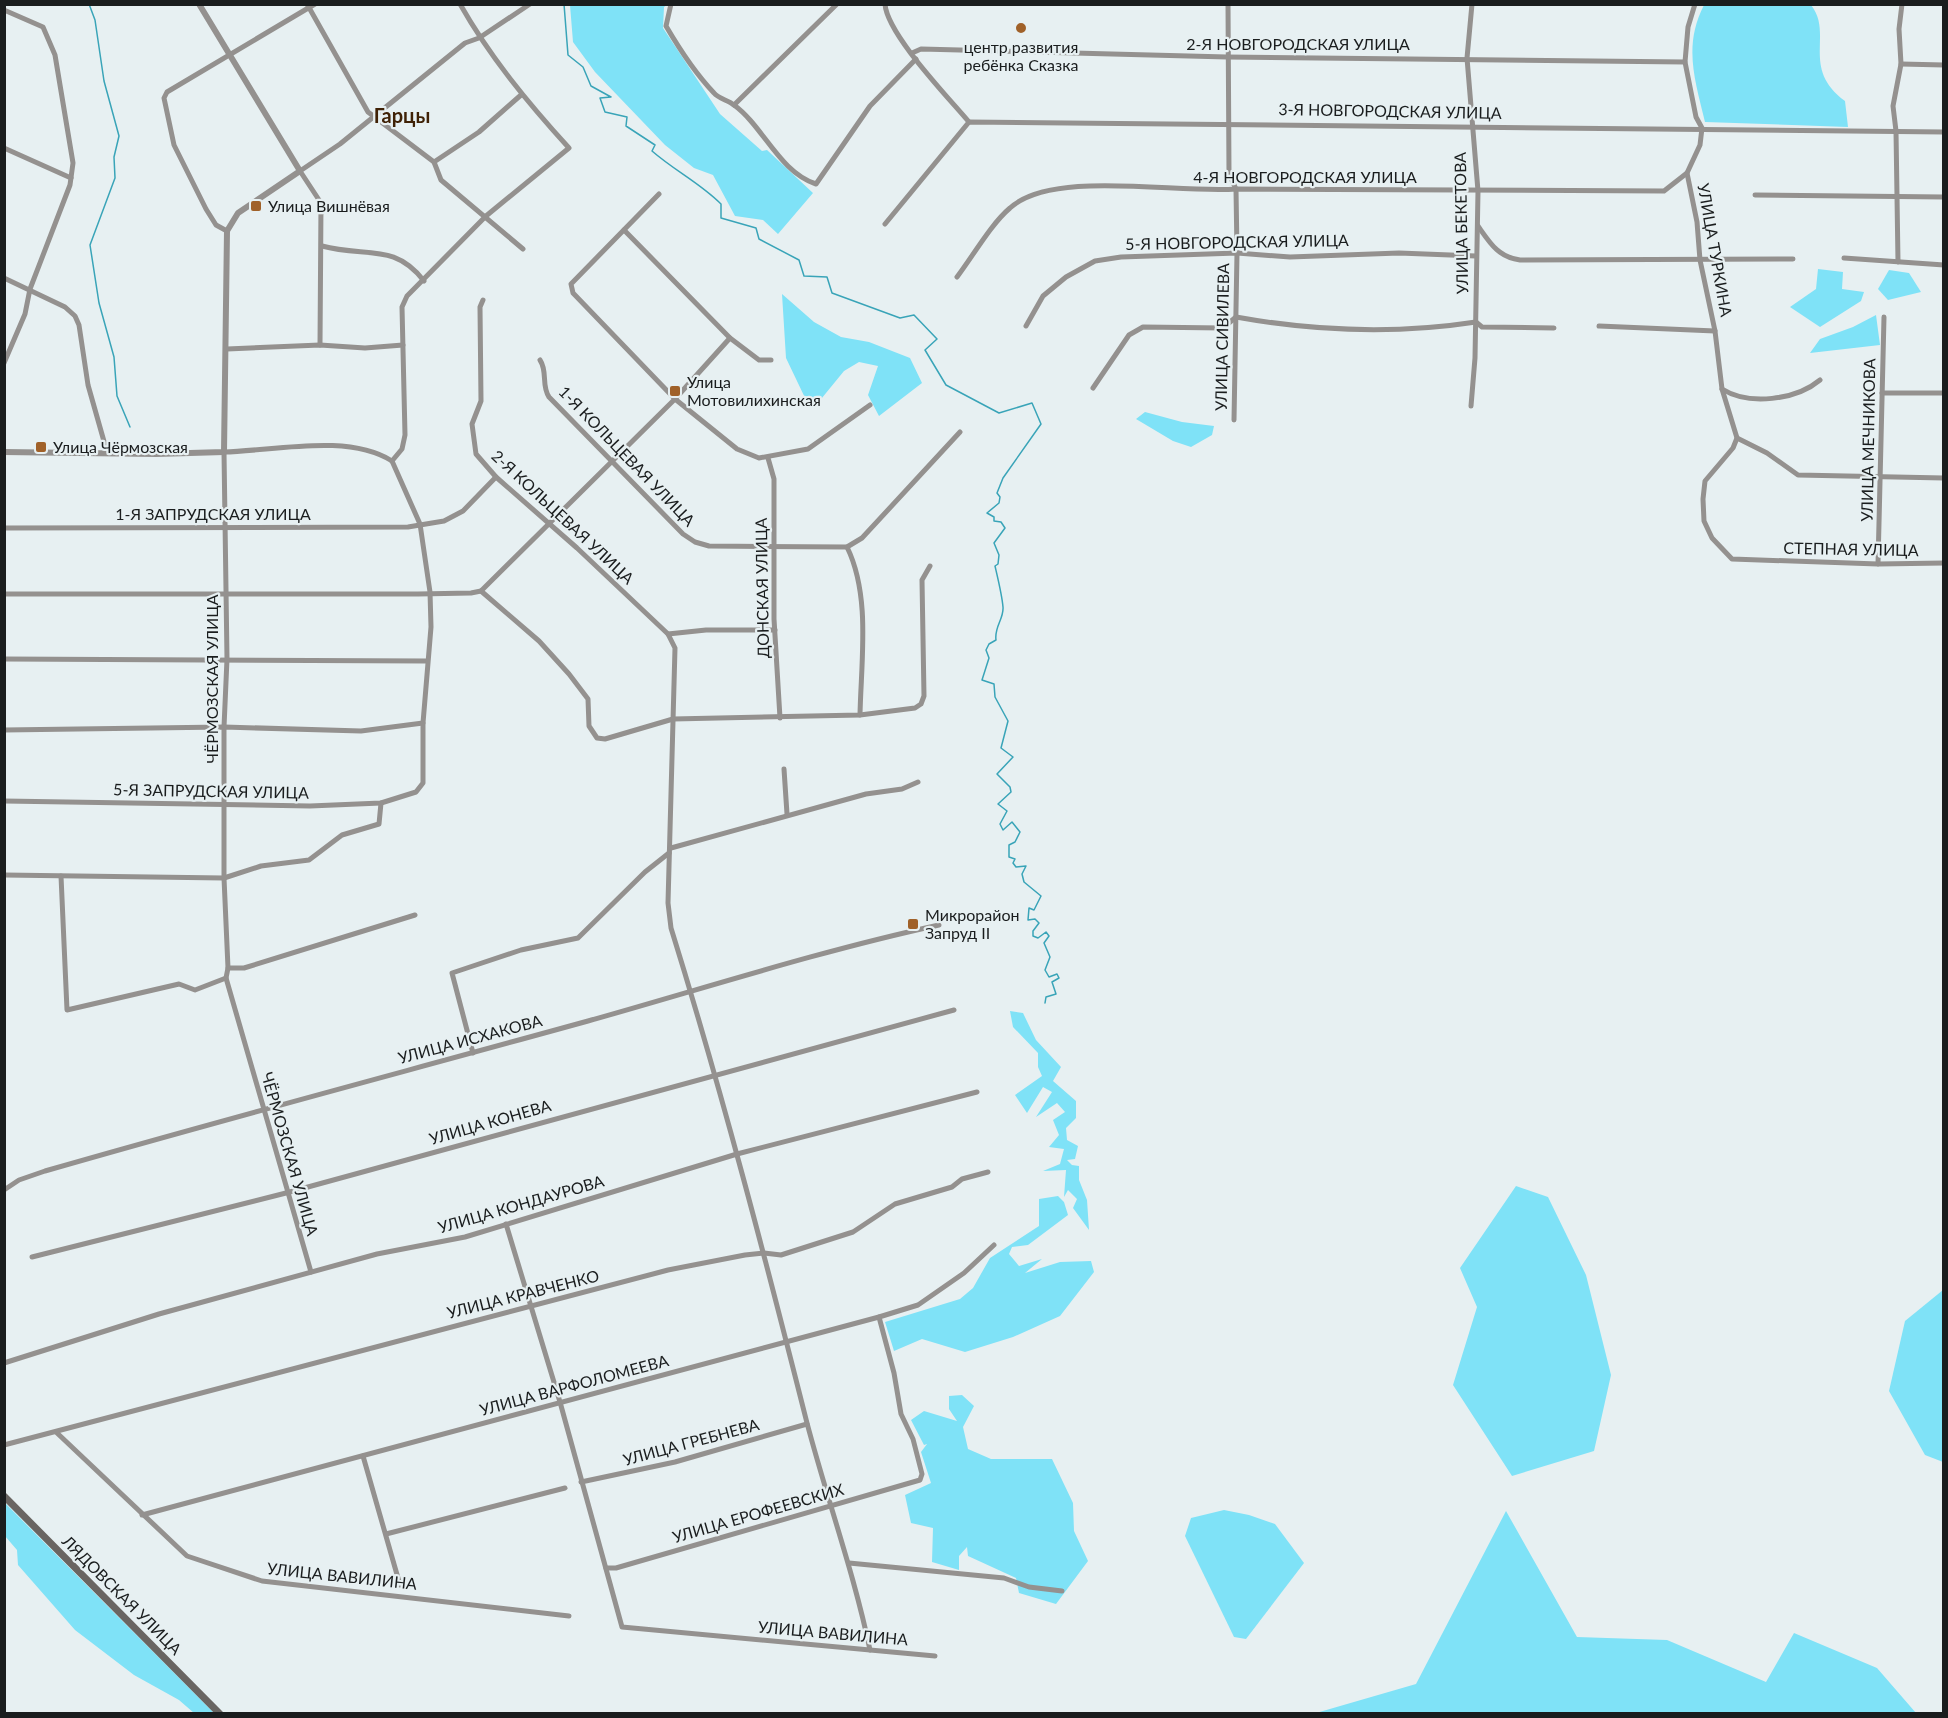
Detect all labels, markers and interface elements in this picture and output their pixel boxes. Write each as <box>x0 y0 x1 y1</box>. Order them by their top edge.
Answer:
marker: центр развития ребёнка Сказка <box>1014 21 1028 35</box>
street label: 2-Я НОВГОРОДСКАЯ УЛИЦА <box>1186 34 1410 53</box>
place label: центр развития ребёнка Сказка <box>964 37 1078 74</box>
street label: 3-Я НОВГОРОДСКАЯ УЛИЦА <box>1278 99 1502 122</box>
district label: Гарцы <box>374 103 430 127</box>
street label: УЛИЦА БЕКЕТОВА <box>1450 152 1471 294</box>
street label: 4-Я НОВГОРОДСКАЯ УЛИЦА <box>1193 167 1417 186</box>
street label: УЛИЦА ТУРКИНА <box>1694 182 1737 318</box>
place label: Улица Вишнёвая <box>268 196 390 215</box>
marker: Улица Вишнёвая <box>249 199 263 213</box>
street label: 5-Я НОВГОРОДСКАЯ УЛИЦА <box>1125 230 1349 253</box>
street label: УЛИЦА СИВИЛЕВА <box>1211 263 1232 411</box>
street label: УЛИЦА МЕЧНИКОВА <box>1857 358 1878 522</box>
place label: Улица Мотовилихинская <box>687 372 821 409</box>
street label: 1-Я КОЛЬЦЕВАЯ УЛИЦА <box>555 382 699 530</box>
marker: Улица Мотовилихинская <box>668 384 682 398</box>
place label: Улица Чёрмозская <box>53 437 188 456</box>
marker: Улица Чёрмозская <box>34 440 48 454</box>
street label: 2-Я КОЛЬЦЕВАЯ УЛИЦА <box>488 446 639 588</box>
street label: 1-Я ЗАПРУДСКАЯ УЛИЦА <box>115 504 311 523</box>
street label: ДОНСКАЯ УЛИЦА <box>751 517 772 658</box>
street label: СТЕПНАЯ УЛИЦА <box>1783 538 1919 559</box>
street label: ЧЁРМОЗСКАЯ УЛИЦА <box>202 594 221 764</box>
street label: 5-Я ЗАПРУДСКАЯ УЛИЦА <box>113 779 309 802</box>
place label: Микрорайон Запруд II <box>925 905 1019 942</box>
marker: Микрорайон Запруд II <box>906 917 920 931</box>
street label: УЛИЦА ИСХАКОВА <box>396 1010 544 1067</box>
street label: ЧЁРМОЗСКАЯ УЛИЦА <box>258 1070 323 1238</box>
street label: УЛИЦА КОНЕВА <box>427 1095 553 1148</box>
street label: УЛИЦА КОНДАУРОВА <box>436 1171 606 1236</box>
street label: УЛИЦА КРАВЧЕНКО <box>445 1265 601 1322</box>
street label: УЛИЦА ВАРФОЛОМЕЕВА <box>477 1350 671 1419</box>
street label: УЛИЦА ГРЕБНЕВА <box>621 1414 761 1469</box>
street label: УЛИЦА ЕРОФЕЕВСКИХ <box>670 1479 846 1546</box>
street label: ЛЯДОВСКАЯ УЛИЦА <box>58 1530 186 1658</box>
street label: УЛИЦА ВАВИЛИНА <box>266 1558 418 1593</box>
street label: УЛИЦА ВАВИЛИНА <box>757 1616 909 1649</box>

